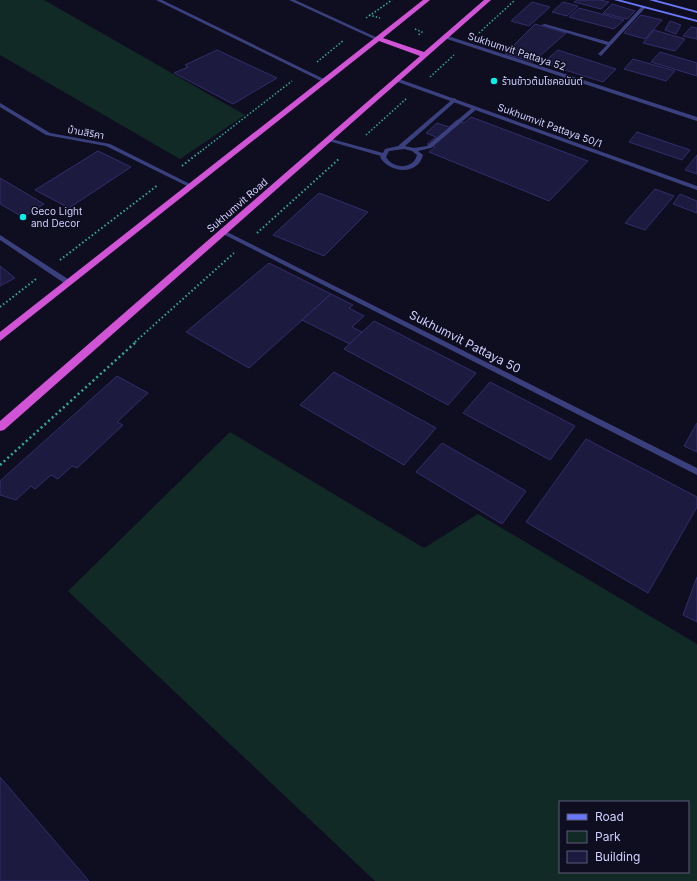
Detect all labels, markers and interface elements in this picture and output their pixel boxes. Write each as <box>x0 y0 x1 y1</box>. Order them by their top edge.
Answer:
street label: Sukhumvit Pattaya 52 <box>466 29 568 73</box>
place label: ร้านข้าวต้มโชคอนันต์ <box>502 75 583 87</box>
marker: ร้านข้าวต้มโชคอนันต์ <box>489 76 499 86</box>
street label: Sukhumvit Pattaya 50/1 <box>496 101 604 149</box>
street label: บ้านสิริคา <box>67 123 105 141</box>
street label: Sukhumvit Road <box>204 175 270 235</box>
place label: Geco Light and Decor <box>31 205 83 229</box>
marker: Geco Light and Decor <box>18 212 28 222</box>
street label: Sukhumvit Pattaya 50 <box>407 307 523 376</box>
legend <box>559 801 689 873</box>
text: Road <box>595 809 624 824</box>
text: Park <box>595 829 621 844</box>
text: Building <box>595 849 640 864</box>

